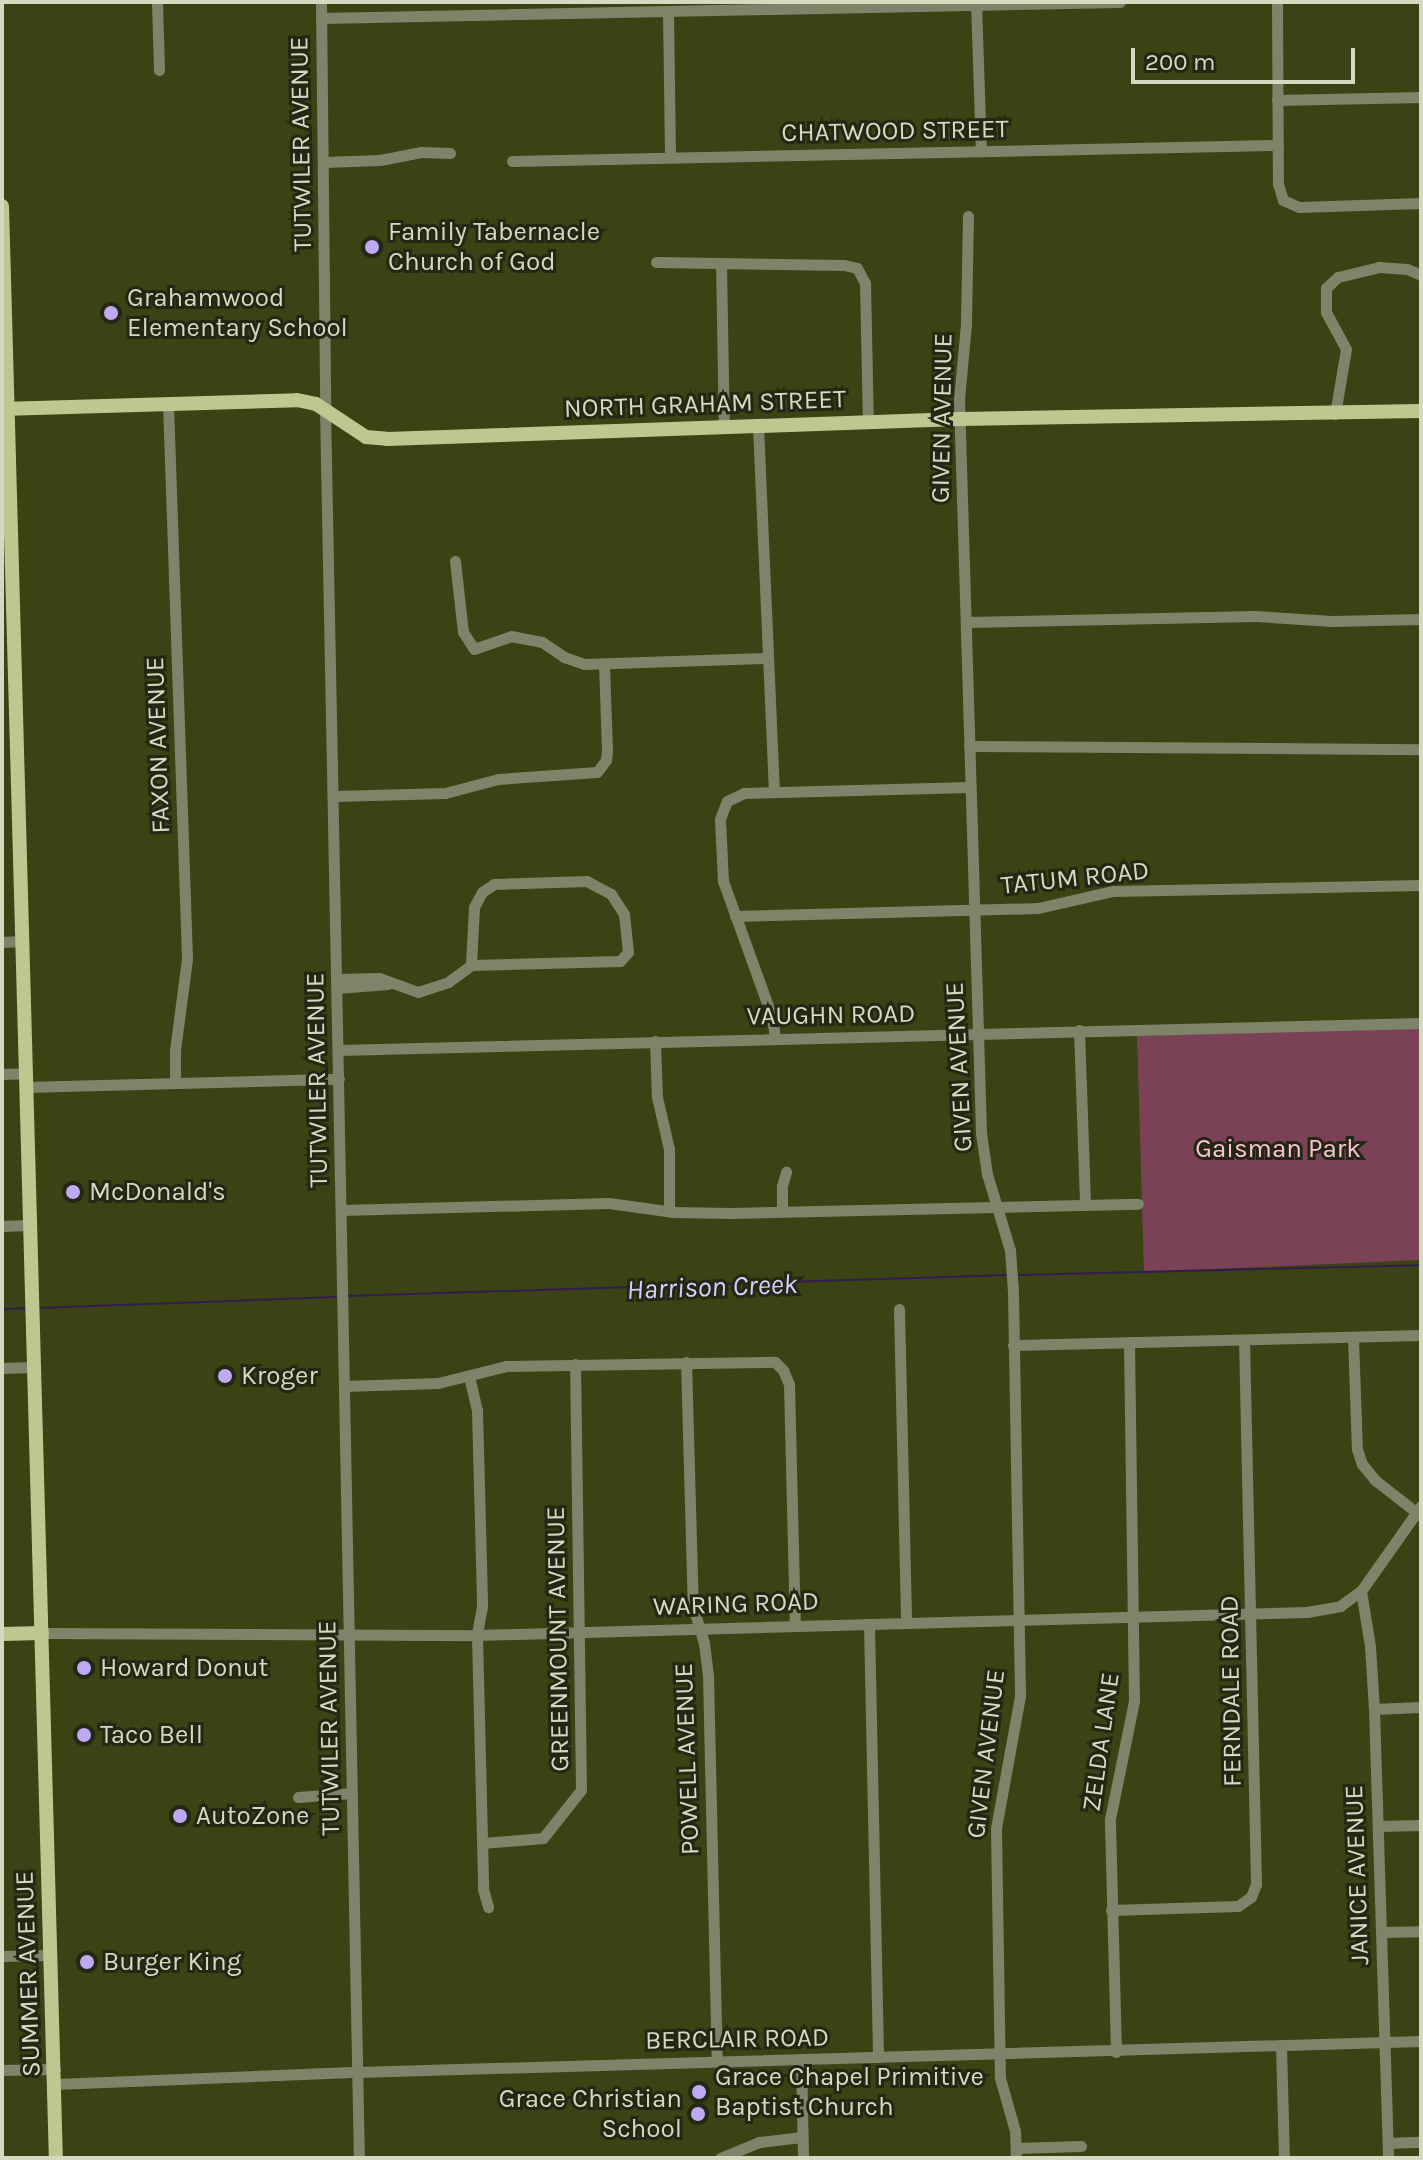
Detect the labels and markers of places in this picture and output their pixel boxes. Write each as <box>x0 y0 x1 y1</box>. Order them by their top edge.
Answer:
place label: Family Tabernacle Church of God <box>388 216 600 278</box>
marker: Family Tabernacle Church of God <box>363 238 381 256</box>
place label: Grahamwood Elementary School <box>127 282 348 344</box>
marker: Grahamwood Elementary School <box>102 304 120 322</box>
place label: McDonald's <box>89 1176 226 1208</box>
marker: McDonald's <box>64 1183 82 1201</box>
place label: Kroger <box>241 1360 318 1392</box>
marker: Kroger <box>216 1367 234 1385</box>
place label: Howard Donut <box>100 1652 268 1684</box>
marker: Howard Donut <box>75 1659 93 1677</box>
place label: Taco Bell <box>100 1719 203 1751</box>
marker: Taco Bell <box>75 1726 93 1744</box>
place label: AutoZone <box>196 1800 309 1832</box>
marker: AutoZone <box>171 1807 189 1825</box>
place label: Burger King <box>103 1946 241 1978</box>
marker: Burger King <box>78 1953 96 1971</box>
place label: Grace Chapel Primitive Baptist Church <box>715 2061 984 2122</box>
place label: Grace Christian School <box>499 2083 682 2144</box>
marker: Grace Chapel Primitive Baptist Church <box>690 2083 708 2101</box>
marker: Grace Christian School <box>689 2105 707 2123</box>

